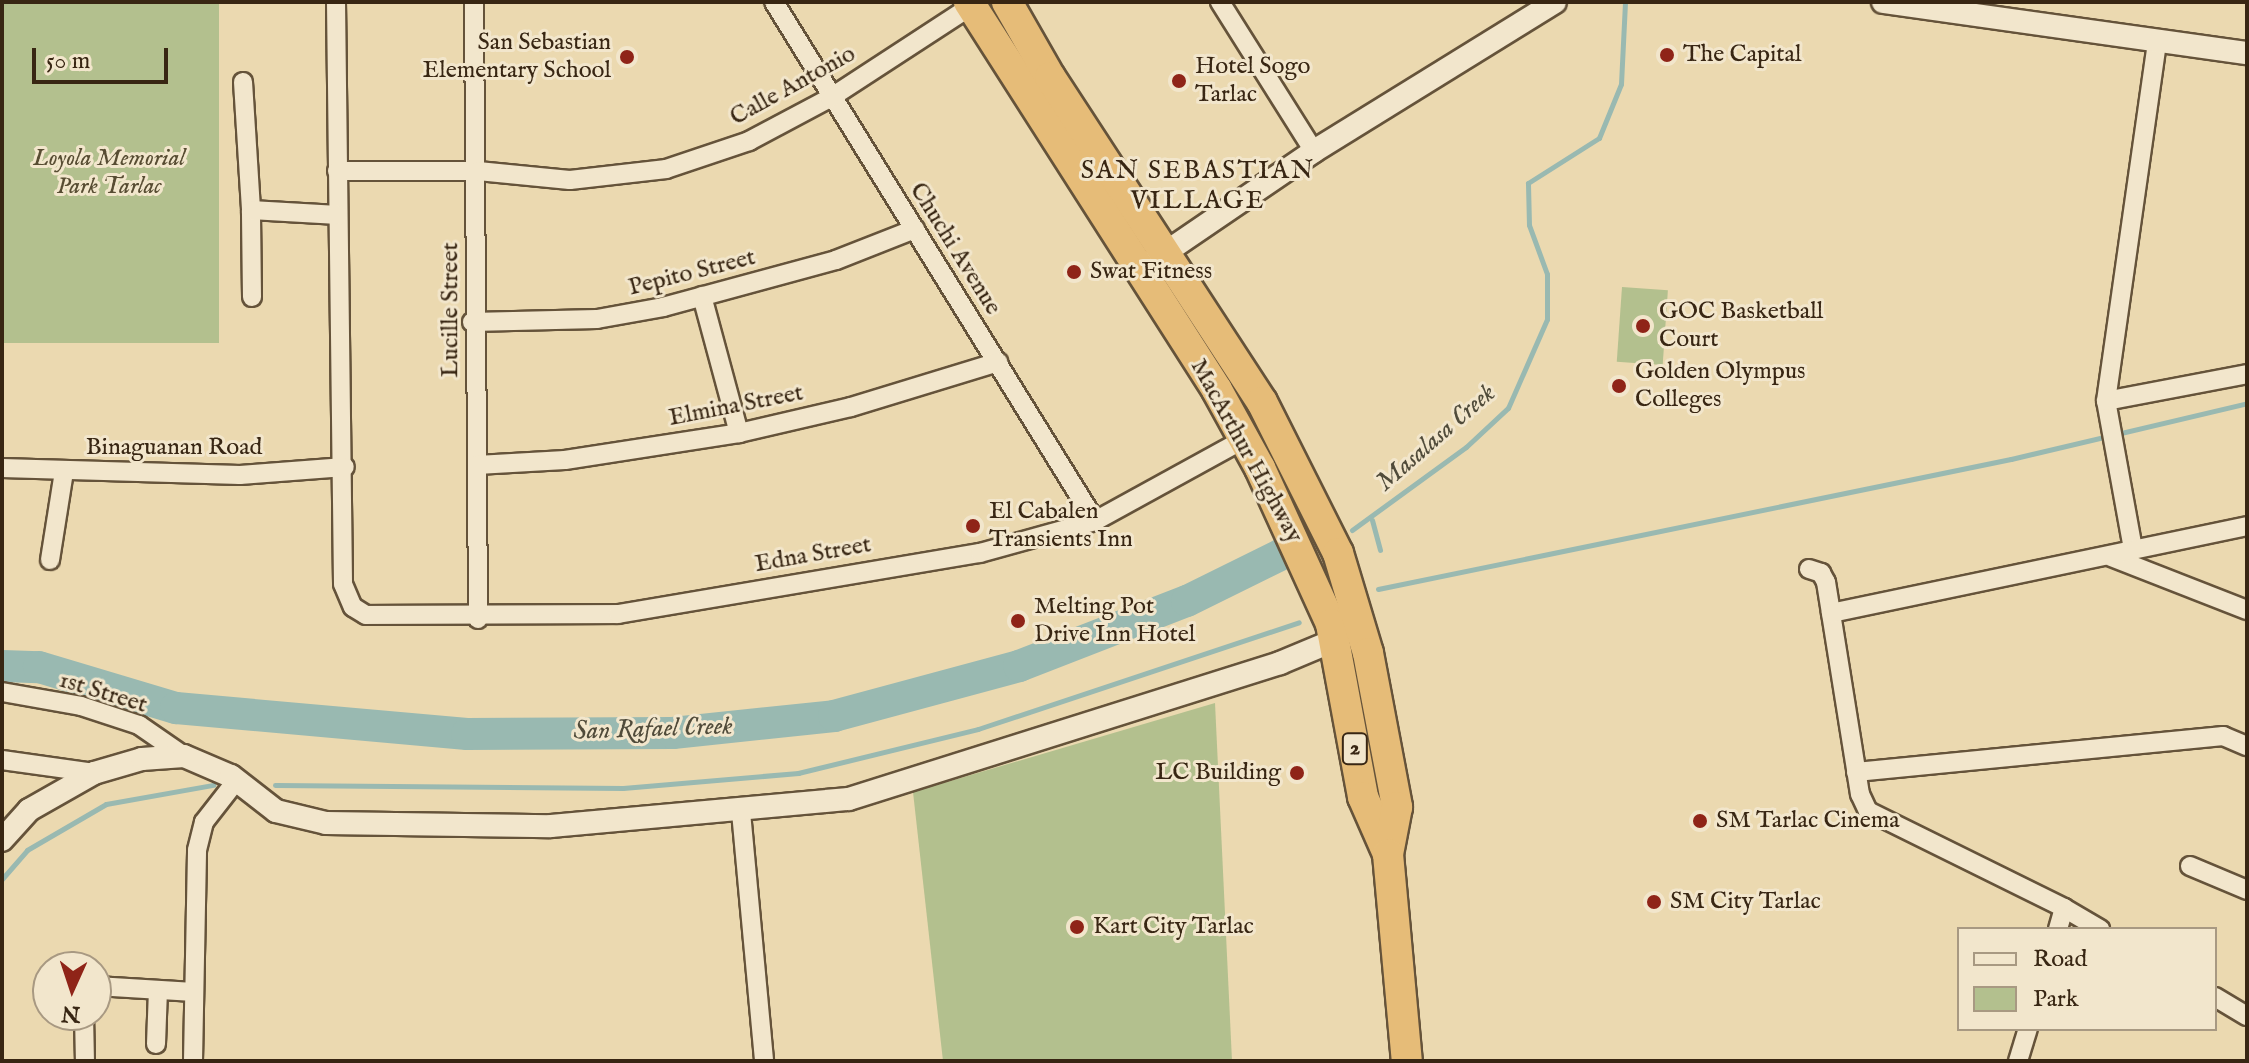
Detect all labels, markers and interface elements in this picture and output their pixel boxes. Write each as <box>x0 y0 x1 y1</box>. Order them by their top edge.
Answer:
place label: San Sebastian Elementary School <box>423 29 611 85</box>
scale bar <box>36 32 172 82</box>
street label: Calle Antonio <box>725 40 861 132</box>
place label: The Capital <box>1683 41 1802 69</box>
text: 50 m <box>46 46 90 77</box>
marker: The Capital <box>1658 46 1676 64</box>
marker: San Sebastian Elementary School <box>618 48 636 66</box>
place label: Hotel Sogo Tarlac <box>1195 53 1310 109</box>
marker: Hotel Sogo Tarlac <box>1170 72 1188 90</box>
park label: Loyola Memorial Park Tarlac <box>33 145 185 201</box>
district label: SAN SEBASTIAN VILLAGE <box>1081 155 1315 216</box>
street label: Chuchi Avenue <box>903 178 1007 320</box>
street label: Lucille Street <box>437 242 465 378</box>
street label: Pepito Street <box>626 243 758 303</box>
place label: Swat Fitness <box>1090 258 1212 286</box>
marker: Swat Fitness <box>1065 263 1083 281</box>
place label: GOC Basketball Court <box>1659 298 1823 354</box>
marker: GOC Basketball Court <box>1634 317 1652 335</box>
street label: MacArthur Highway <box>1184 354 1308 548</box>
place label: Golden Olympus Colleges <box>1635 358 1806 414</box>
marker: Golden Olympus Colleges <box>1610 377 1628 395</box>
water label: Masalasa Creek <box>1370 378 1502 498</box>
street label: Elmina Street <box>666 379 806 433</box>
street label: Binaguanan Road <box>86 434 262 462</box>
place label: El Cabalen Transients Inn <box>989 498 1133 554</box>
marker: El Cabalen Transients Inn <box>964 517 982 535</box>
street label: Edna Street <box>753 531 873 579</box>
place label: Melting Pot Drive Inn Hotel <box>1034 593 1195 649</box>
marker: Melting Pot Drive Inn Hotel <box>1009 612 1027 630</box>
street label: 1st Street <box>56 666 150 720</box>
water label: San Rafael Creek <box>573 711 733 747</box>
road number: 2 <box>1341 731 1369 767</box>
place label: LC Building <box>1155 759 1281 787</box>
marker: LC Building <box>1288 764 1306 782</box>
place label: SM Tarlac Cinema <box>1716 807 1900 835</box>
marker: SM Tarlac Cinema <box>1691 812 1709 830</box>
place label: SM City Tarlac <box>1670 888 1821 916</box>
marker: SM City Tarlac <box>1645 893 1663 911</box>
place label: Kart City Tarlac <box>1093 913 1254 941</box>
marker: Kart City Tarlac <box>1068 918 1086 936</box>
legend <box>1957 927 2217 1031</box>
text: Road <box>2033 944 2087 975</box>
north arrow <box>32 951 112 1031</box>
text: Park <box>2033 984 2079 1015</box>
text: N <box>61 998 81 1027</box>

